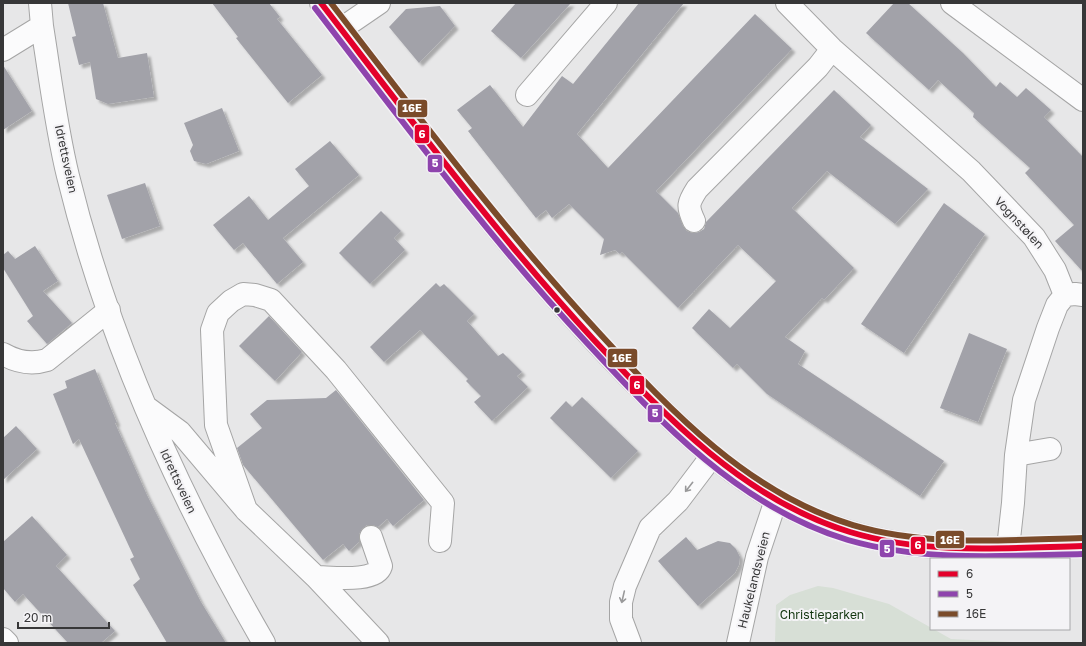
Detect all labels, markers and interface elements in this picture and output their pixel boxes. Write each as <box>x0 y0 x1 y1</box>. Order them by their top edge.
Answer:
line badge: 16E <box>397 99 428 118</box>
text: 16E <box>402 101 422 114</box>
street label: Idrettsveien <box>52 123 81 194</box>
line badge: 6 <box>414 124 430 144</box>
text: 6 <box>419 127 426 140</box>
line badge: 5 <box>427 154 443 173</box>
text: 5 <box>432 156 439 169</box>
street label: Vognstølen <box>991 194 1047 252</box>
unlabelled marker <box>552 305 562 315</box>
line badge: 16E <box>607 348 638 368</box>
text: 16E <box>612 351 632 364</box>
line badge: 6 <box>629 375 645 395</box>
text: 6 <box>634 378 641 391</box>
line badge: 5 <box>647 404 663 423</box>
text: 5 <box>652 406 659 419</box>
street label: Idrettsveien <box>157 446 200 515</box>
one-way arrow <box>684 482 693 493</box>
street label: Haukelandsveien <box>734 530 773 630</box>
line badge: 16E <box>935 530 965 549</box>
text: 16E <box>940 533 960 546</box>
line badge: 6 <box>910 536 926 555</box>
text: 6 <box>915 538 922 551</box>
line badge: 5 <box>879 539 895 558</box>
text: 5 <box>884 542 891 555</box>
legend <box>930 558 1070 630</box>
text: 6 <box>966 566 973 581</box>
text: 5 <box>966 586 973 601</box>
one-way arrow <box>618 590 626 603</box>
scale bar <box>18 604 109 630</box>
text: 16E <box>966 606 986 621</box>
park label: Christieparken <box>780 607 864 622</box>
text: 20 m <box>24 610 52 625</box>

